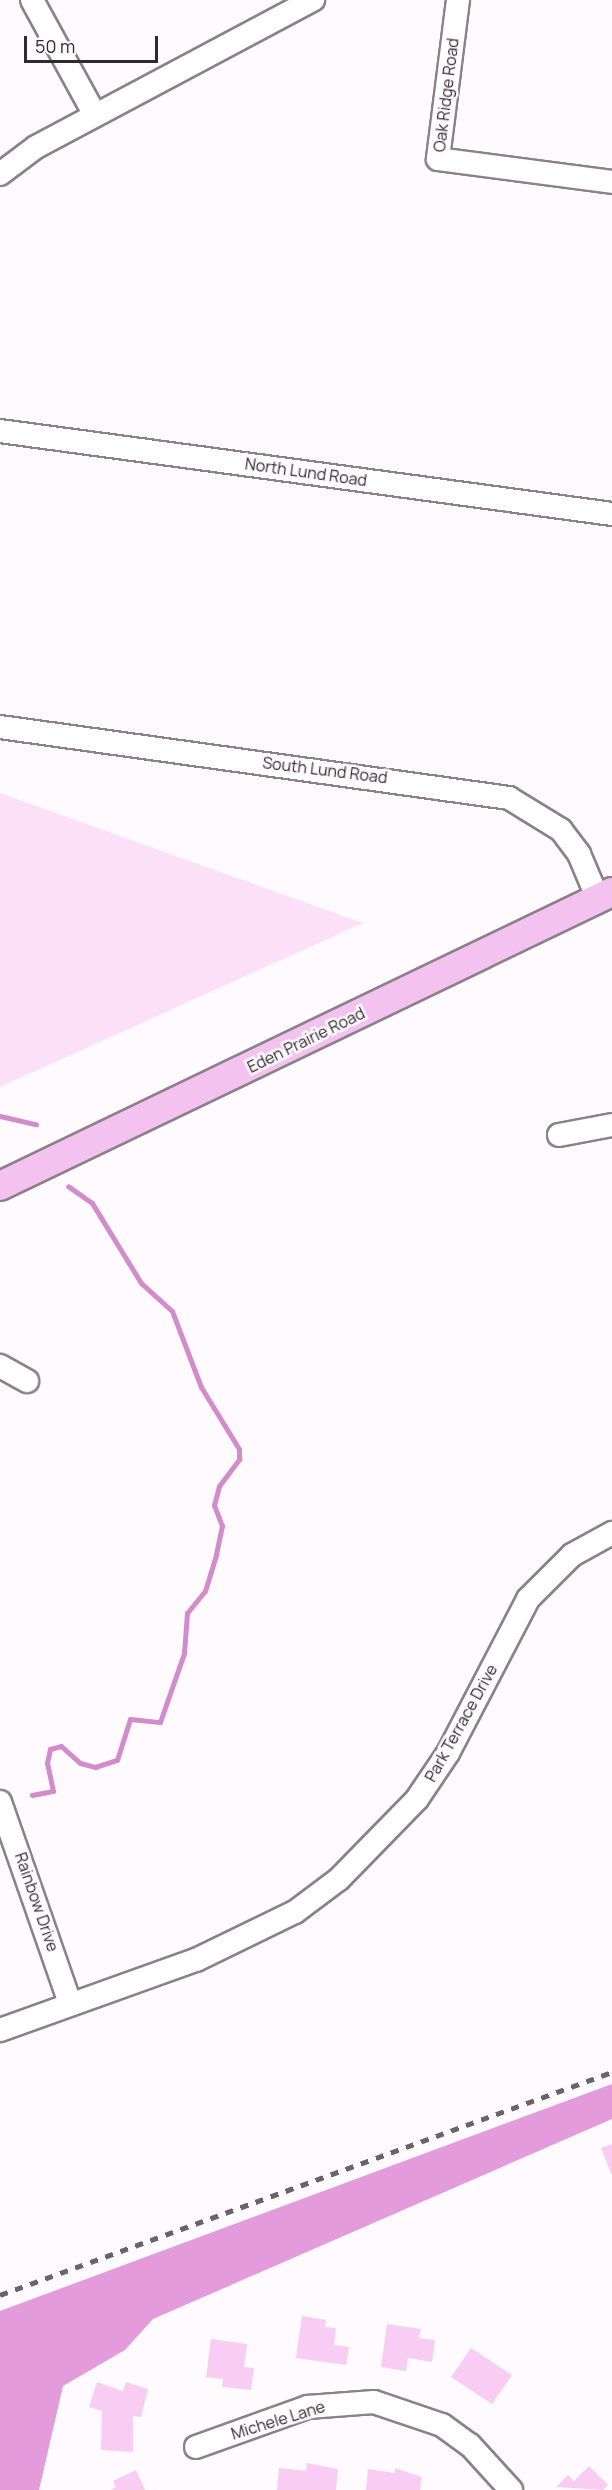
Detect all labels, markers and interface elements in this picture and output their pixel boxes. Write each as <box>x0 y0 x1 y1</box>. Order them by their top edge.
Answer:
scale bar <box>27 24 160 62</box>
text: 50 m <box>35 34 75 58</box>
street label: Oak Ridge Road <box>429 37 463 153</box>
street label: North Lund Road <box>244 454 368 490</box>
street label: South Lund Road <box>261 753 389 787</box>
street label: Eden Prairie Road <box>244 1003 368 1077</box>
street label: Park Terrace Drive <box>421 1661 501 1785</box>
street label: Rainbow Drive <box>11 1850 63 1954</box>
street label: Michele Lane <box>229 2397 327 2443</box>

